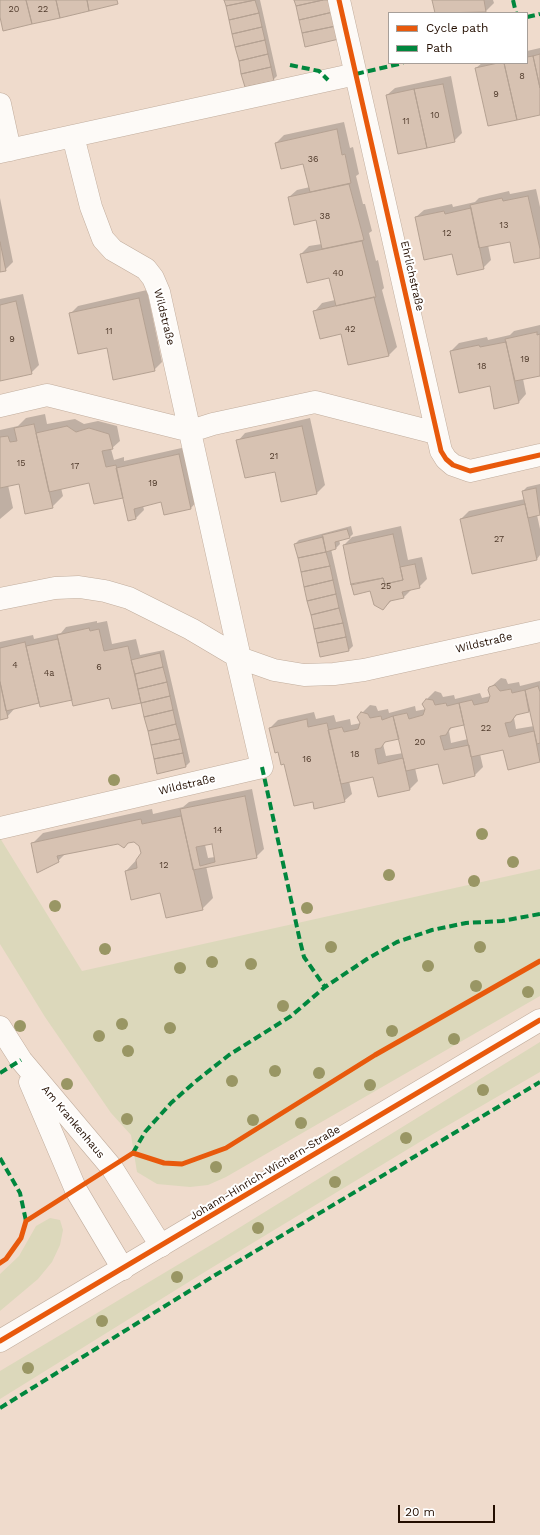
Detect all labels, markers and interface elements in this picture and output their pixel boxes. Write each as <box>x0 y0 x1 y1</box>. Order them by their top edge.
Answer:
house number: 20 <box>9 4 19 14</box>
house number: 22 <box>38 4 48 14</box>
legend <box>388 12 528 64</box>
text: Cycle path <box>426 21 488 35</box>
text: Path <box>426 41 452 55</box>
house number: 8 <box>519 71 525 81</box>
house number: 9 <box>493 89 499 99</box>
house number: 10 <box>430 110 440 120</box>
house number: 11 <box>402 116 410 126</box>
house number: 36 <box>308 154 318 164</box>
house number: 38 <box>320 211 330 221</box>
house number: 13 <box>500 220 508 230</box>
house number: 12 <box>443 228 451 238</box>
street label: Ehrlichstraße <box>398 240 426 312</box>
house number: 40 <box>332 268 344 278</box>
street label: Wildstraße <box>151 287 177 347</box>
house number: 42 <box>345 324 355 334</box>
house number: 11 <box>105 326 113 336</box>
house number: 9 <box>9 334 15 344</box>
house number: 19 <box>520 354 530 364</box>
house number: 18 <box>477 361 487 371</box>
house number: 21 <box>270 451 278 461</box>
house number: 15 <box>17 458 25 468</box>
house number: 17 <box>71 461 79 471</box>
house number: 19 <box>148 478 158 488</box>
house number: 27 <box>494 534 504 544</box>
house number: 25 <box>381 581 391 591</box>
street label: Wildstraße <box>454 630 514 656</box>
house number: 4 <box>12 660 18 670</box>
house number: 6 <box>96 662 102 672</box>
house number: 4a <box>44 668 54 678</box>
house number: 22 <box>481 723 491 733</box>
house number: 20 <box>415 737 425 747</box>
house number: 18 <box>350 749 360 759</box>
house number: 16 <box>303 754 311 764</box>
street label: Wildstraße <box>157 772 217 798</box>
house number: 14 <box>213 825 223 835</box>
house number: 12 <box>160 860 168 870</box>
street label: Am Krankenhaus <box>39 1083 107 1161</box>
street label: Johann-Hinrich-Wichern-Straße <box>187 1123 343 1223</box>
scale bar <box>400 1497 497 1523</box>
text: 20 m <box>405 1505 435 1519</box>

